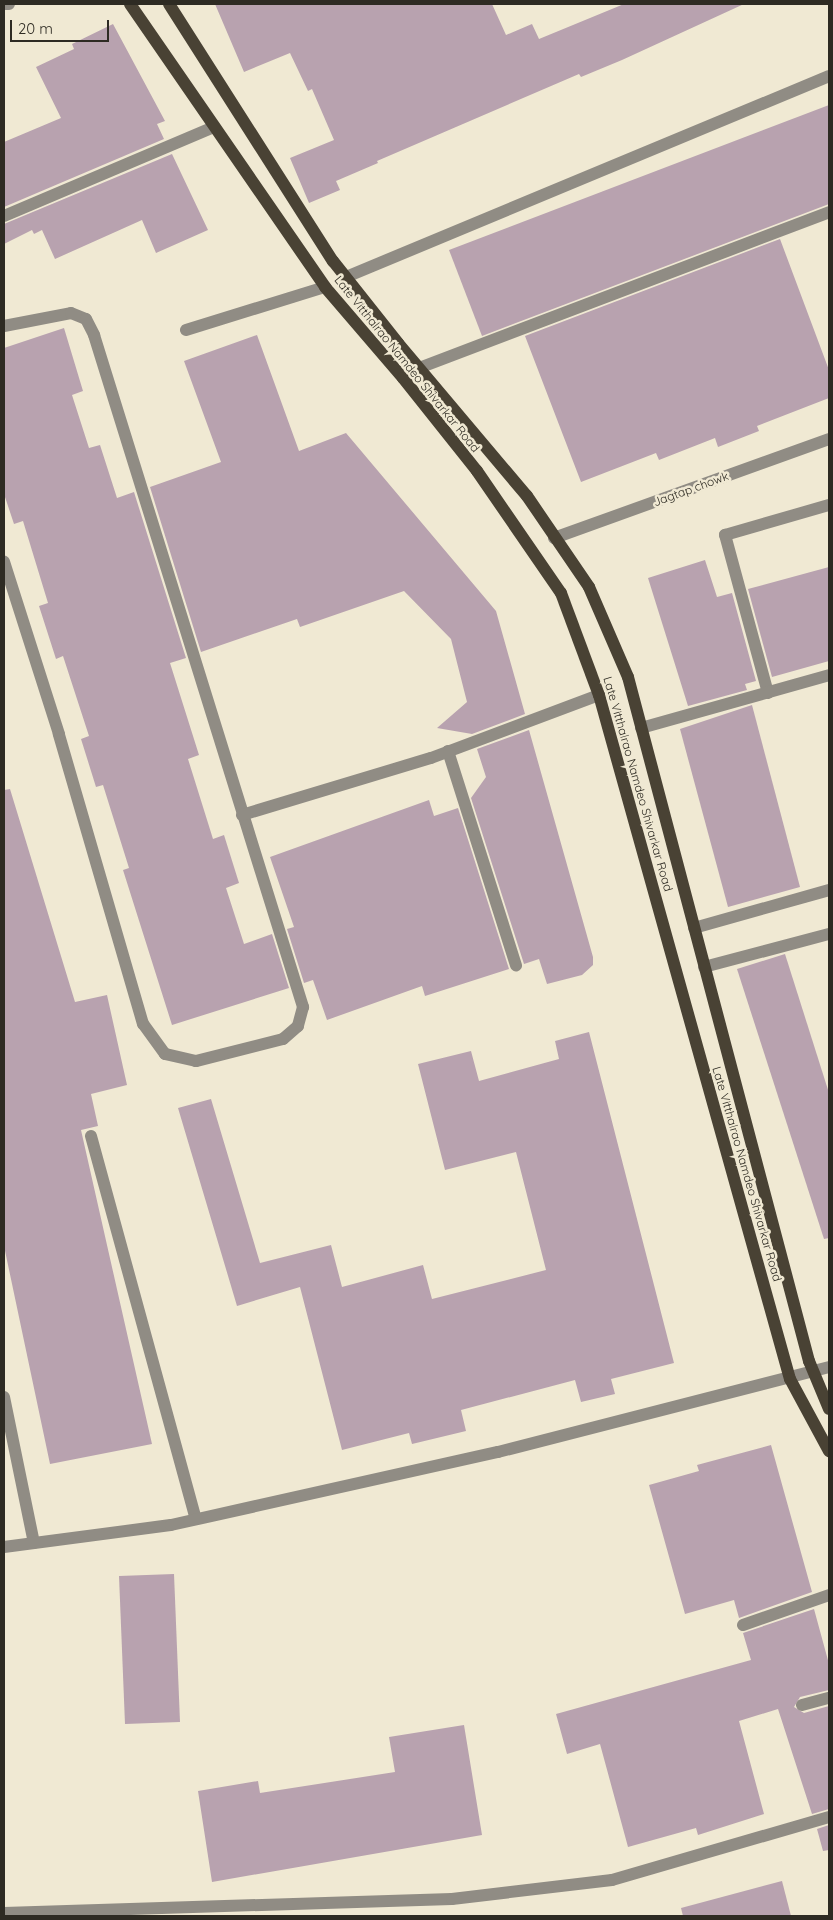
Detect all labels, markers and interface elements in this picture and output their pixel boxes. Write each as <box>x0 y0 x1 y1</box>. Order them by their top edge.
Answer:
scale bar <box>12 10 111 42</box>
text: 20 m <box>18 19 53 38</box>
street label: Late Vitthalrao Namdeo Shivarkar Road <box>331 273 483 455</box>
street label: Jagtap chowk <box>651 469 731 509</box>
street label: Late Vitthalrao Namdeo Shivarkar Road <box>600 675 676 893</box>
street label: Late Vitthalrao Namdeo Shivarkar Road <box>709 1065 785 1283</box>

